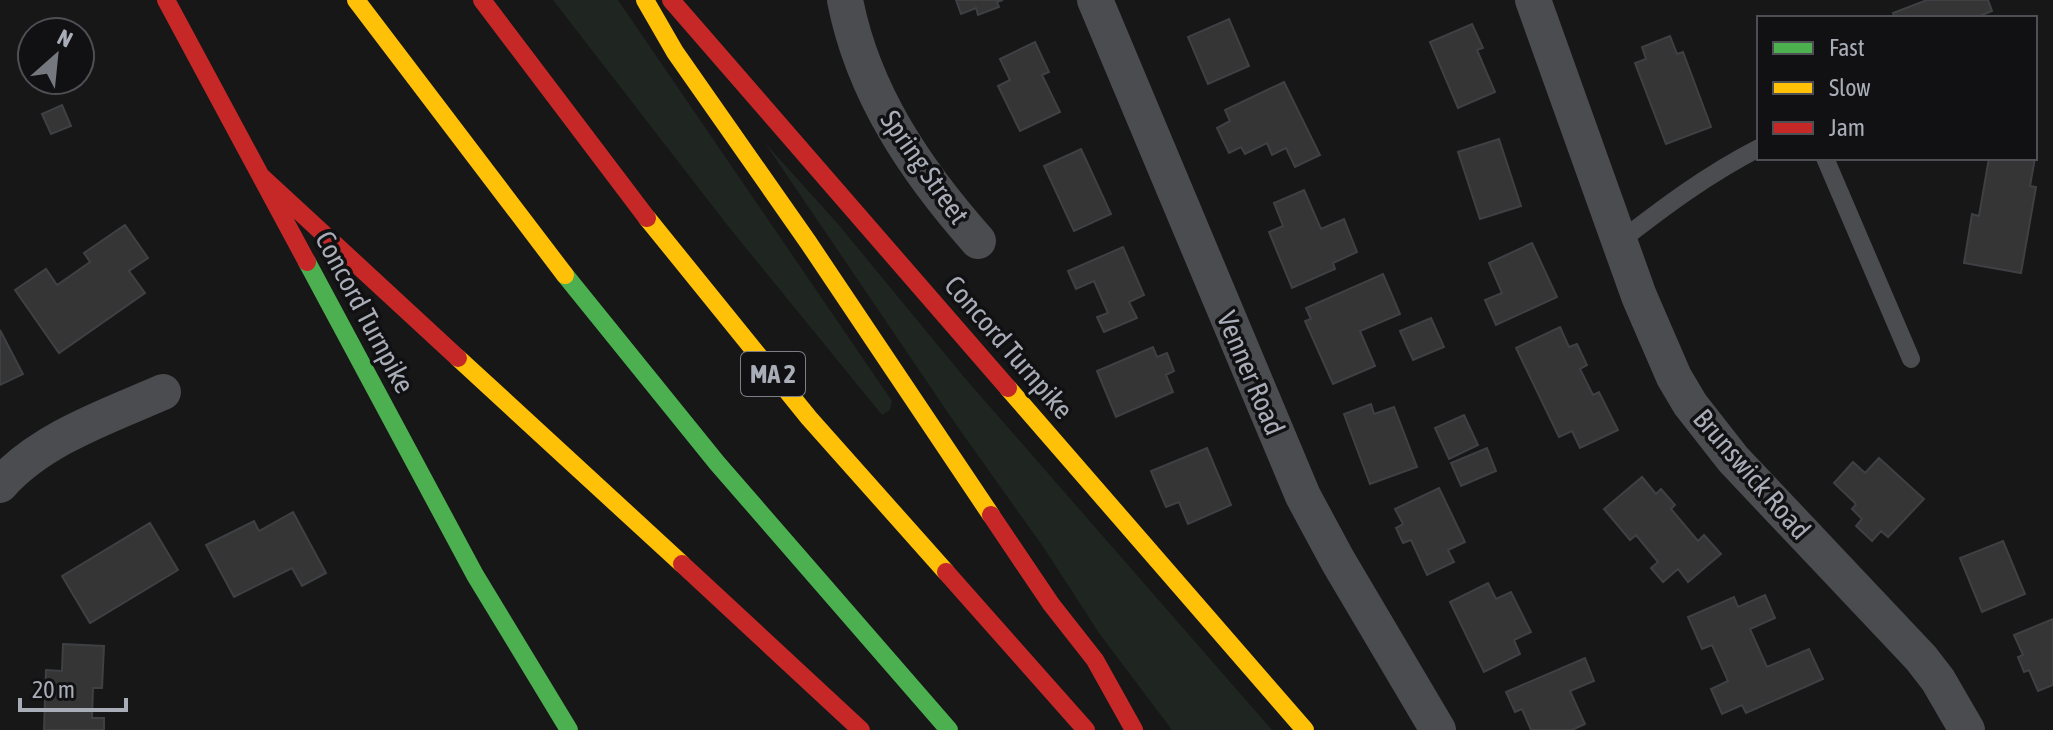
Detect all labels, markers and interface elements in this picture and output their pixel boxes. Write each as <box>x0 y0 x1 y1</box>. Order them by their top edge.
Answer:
north arrow <box>16 16 96 96</box>
legend <box>1757 16 2037 160</box>
text: N <box>53 24 77 53</box>
text: Fast <box>1829 34 1865 61</box>
text: Slow <box>1829 74 1871 101</box>
street label: Spring Street <box>874 104 976 230</box>
text: Jam <box>1829 114 1865 141</box>
street label: Concord Turnpike <box>309 226 421 398</box>
street label: Concord Turnpike <box>938 269 1080 425</box>
street label: Venner Road <box>1211 306 1291 440</box>
road number: MA 2 <box>741 352 805 396</box>
street label: Brunswick Road <box>1687 403 1817 545</box>
scale bar <box>20 662 126 712</box>
text: 20 m <box>32 676 75 703</box>

